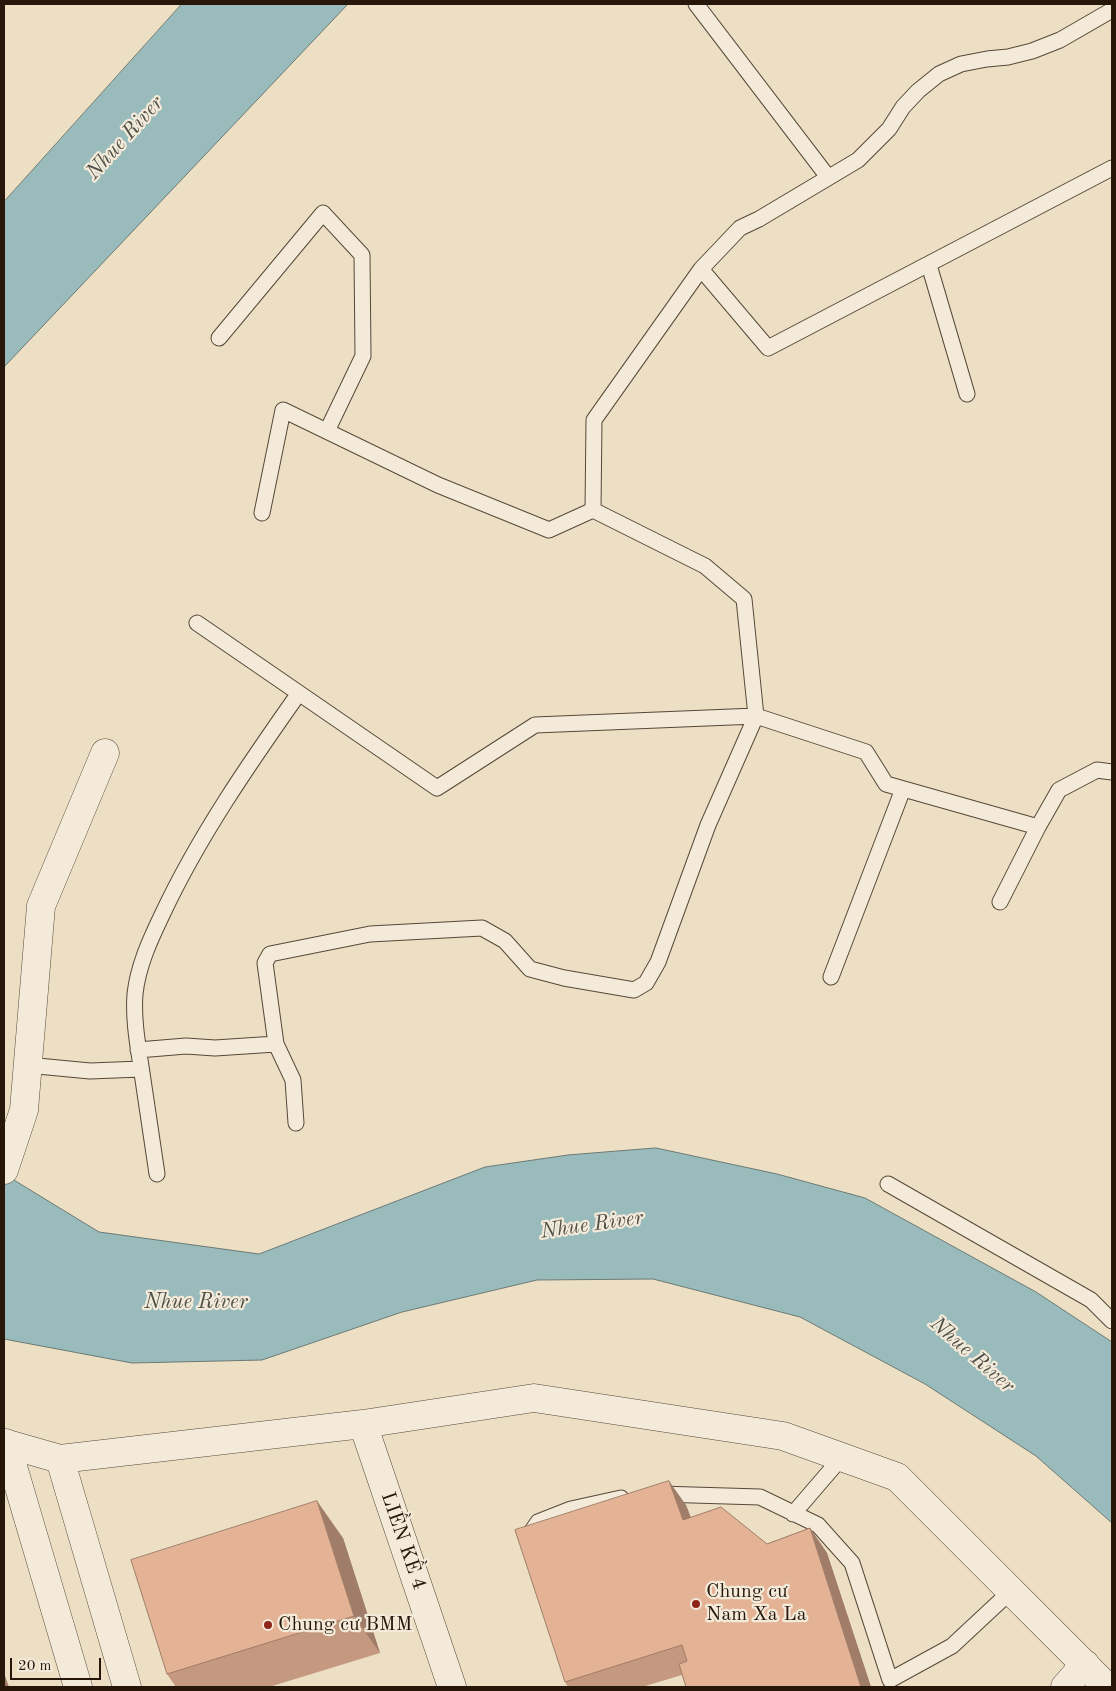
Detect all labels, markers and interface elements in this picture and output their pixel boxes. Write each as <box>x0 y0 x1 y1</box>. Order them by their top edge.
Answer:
water label: Nhue River <box>81 91 169 185</box>
water label: Nhue River <box>539 1205 645 1245</box>
water label: Nhue River <box>144 1289 248 1315</box>
water label: Nhue River <box>925 1312 1019 1398</box>
street label: LIỀN KỀ 4 <box>375 1489 431 1593</box>
place label: Chung cư Nam Xa La <box>706 1580 807 1627</box>
marker: Chung cư Nam Xa La <box>690 1598 702 1610</box>
place label: Chung cư BMM <box>278 1613 412 1637</box>
marker: Chung cư BMM <box>262 1619 274 1631</box>
scale bar <box>12 1648 104 1680</box>
text: 20 m <box>18 1659 52 1674</box>

